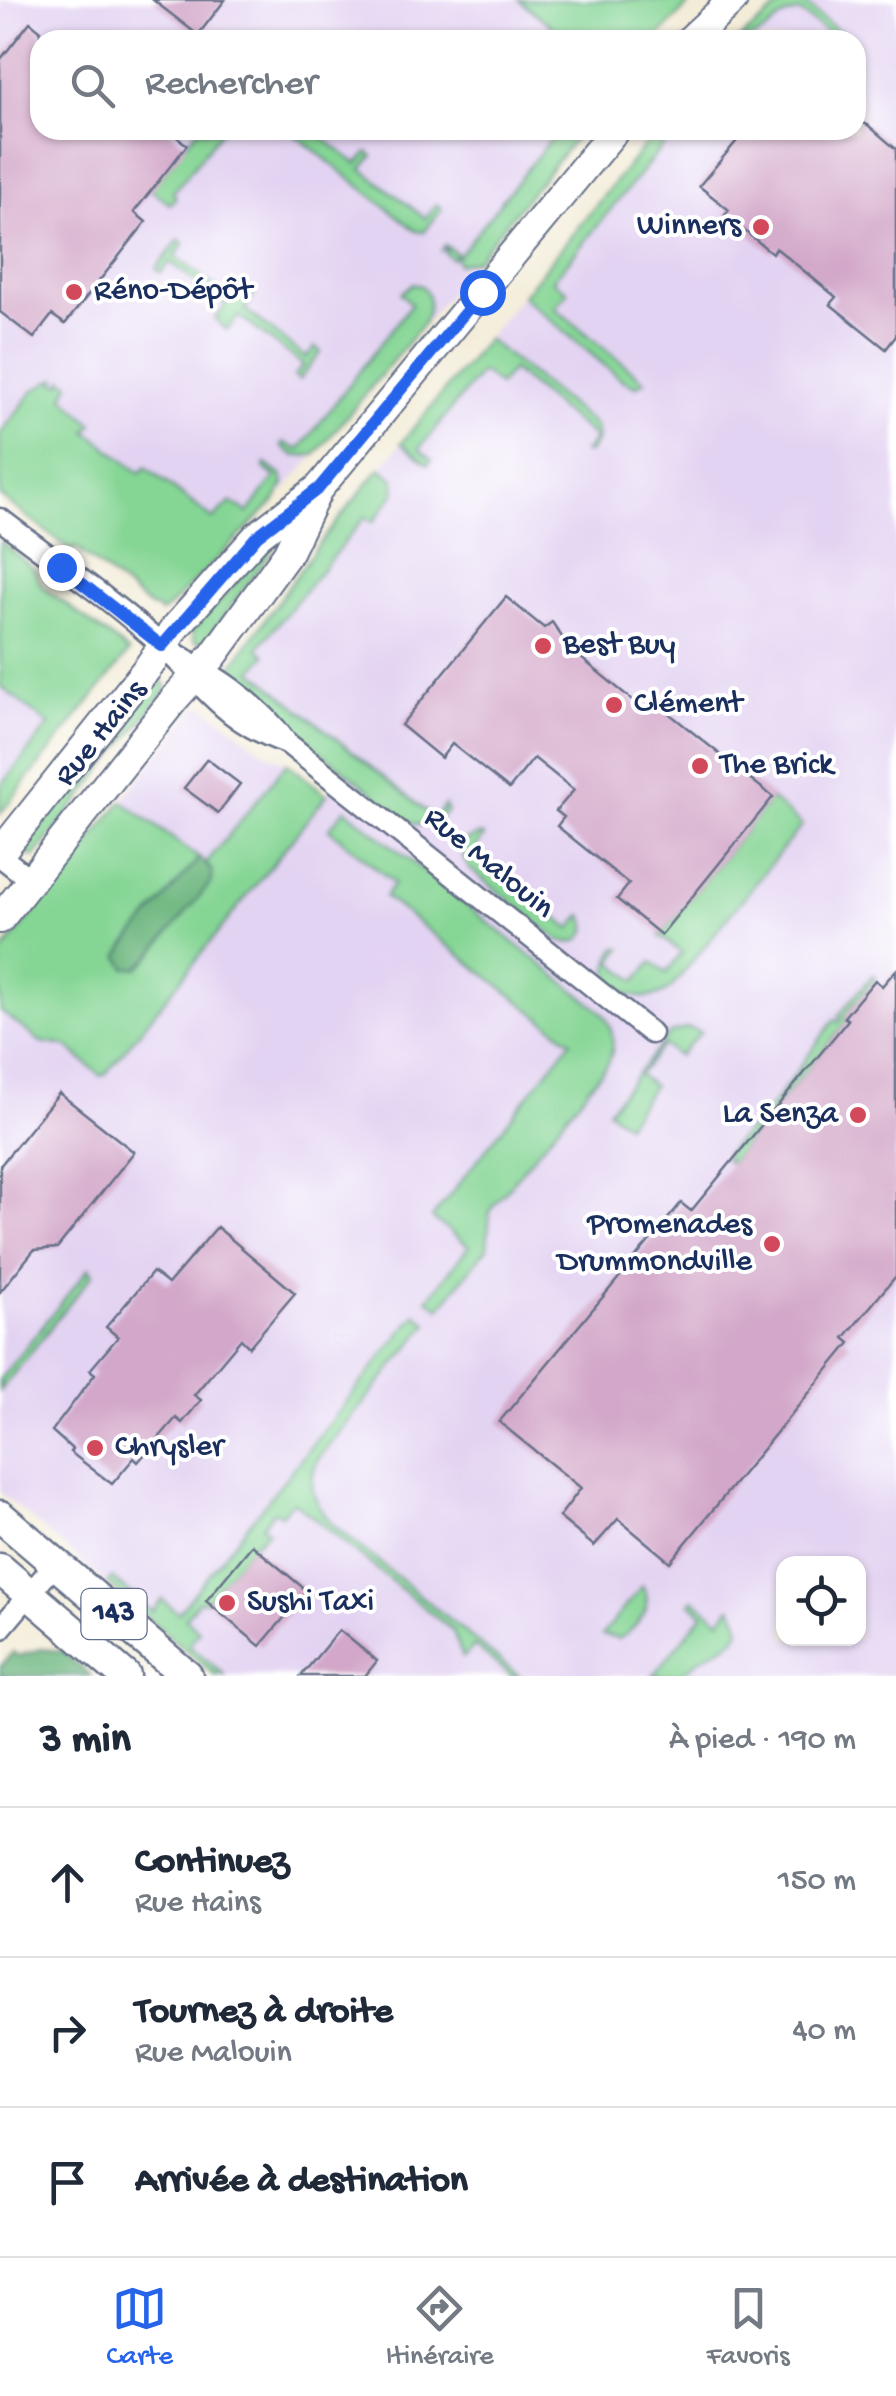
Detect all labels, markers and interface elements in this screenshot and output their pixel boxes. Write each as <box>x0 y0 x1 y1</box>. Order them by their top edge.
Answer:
search box <box>30 30 866 140</box>
icon: search <box>65 58 120 113</box>
text: Rechercher <box>145 63 317 107</box>
place label: Winners <box>637 208 742 246</box>
marker: Winners <box>750 216 772 238</box>
route start <box>460 270 506 316</box>
place label: Réno-Dépôt <box>94 273 255 311</box>
marker: Réno-Dépôt <box>63 281 85 303</box>
route end <box>39 545 85 591</box>
place label: Best Buy <box>562 627 676 665</box>
marker: Best Buy <box>532 635 554 657</box>
street label: Rue Hains <box>48 672 157 795</box>
place label: Clément <box>634 686 745 724</box>
marker: Clément <box>603 694 625 716</box>
place label: The Brick <box>718 747 836 785</box>
marker: The Brick <box>689 755 711 777</box>
street label: Rue Malouin <box>415 800 561 928</box>
place label: La Senza <box>723 1096 839 1134</box>
marker: La Senza <box>847 1104 869 1126</box>
place label: Promenades Drummondville <box>555 1207 753 1282</box>
marker: Promenades Drummondville <box>761 1233 783 1255</box>
place label: Chrysler <box>115 1429 226 1467</box>
marker: Chrysler <box>84 1437 106 1459</box>
map controls <box>776 1556 866 1646</box>
button: locate <box>776 1556 866 1646</box>
place label: Sushi Taxi <box>247 1584 374 1622</box>
road number: 143 <box>82 1589 146 1639</box>
marker: Sushi Taxi <box>216 1592 238 1614</box>
text: 3 min <box>40 1717 131 1766</box>
text: À pied · 190 m <box>669 1722 856 1760</box>
text: Continuez <box>135 1841 289 1885</box>
icon: ahead <box>40 1855 95 1910</box>
text: 150 m <box>778 1863 856 1901</box>
text: Rue Hains <box>135 1885 261 1923</box>
text: Tournez à droite <box>135 1991 393 2035</box>
icon: right <box>40 2005 95 2060</box>
text: 40 m <box>792 2013 856 2051</box>
text: Rue Malouin <box>135 2035 292 2073</box>
icon: arrive <box>40 2155 95 2210</box>
text: Arrivée à destination <box>135 2160 468 2204</box>
tab: Carte <box>106 2281 173 2374</box>
tab: Itinéraire <box>386 2281 494 2374</box>
tab: Favoris <box>707 2281 790 2374</box>

